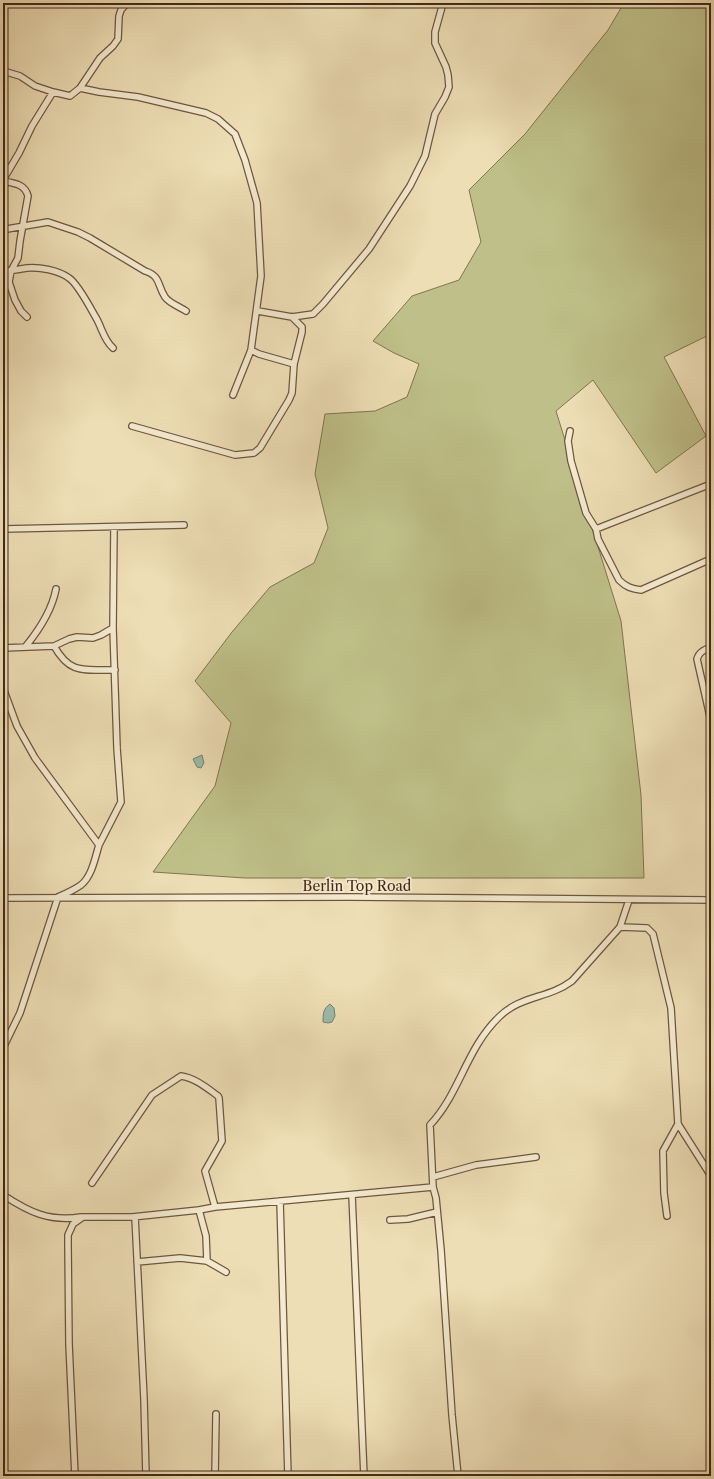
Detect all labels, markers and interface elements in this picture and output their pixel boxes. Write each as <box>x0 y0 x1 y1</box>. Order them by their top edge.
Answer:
street label: Berlin Top Road <box>303 877 412 895</box>

